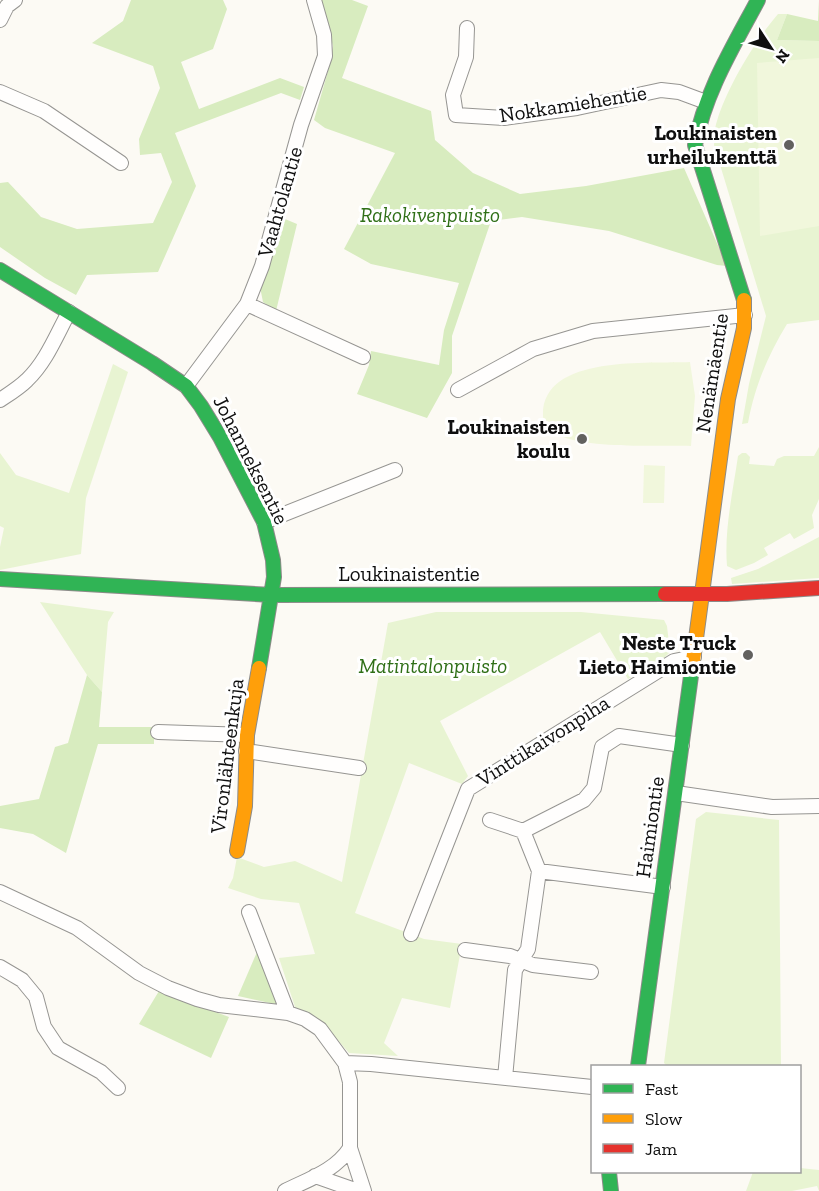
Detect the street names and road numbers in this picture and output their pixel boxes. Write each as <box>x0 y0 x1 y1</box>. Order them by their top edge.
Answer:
street label: Nokkamiehentie <box>497 79 649 127</box>
street label: Vaahtolantie <box>251 143 307 261</box>
street label: Nenämäentie <box>690 311 733 435</box>
street label: Johanneksentie <box>208 391 295 528</box>
street label: Loukinaistentie <box>338 561 480 586</box>
street label: Vironlähteenkuja <box>204 677 249 836</box>
street label: Vinttikaivonpiha <box>471 690 614 792</box>
street label: Haimiontie <box>630 775 669 879</box>

